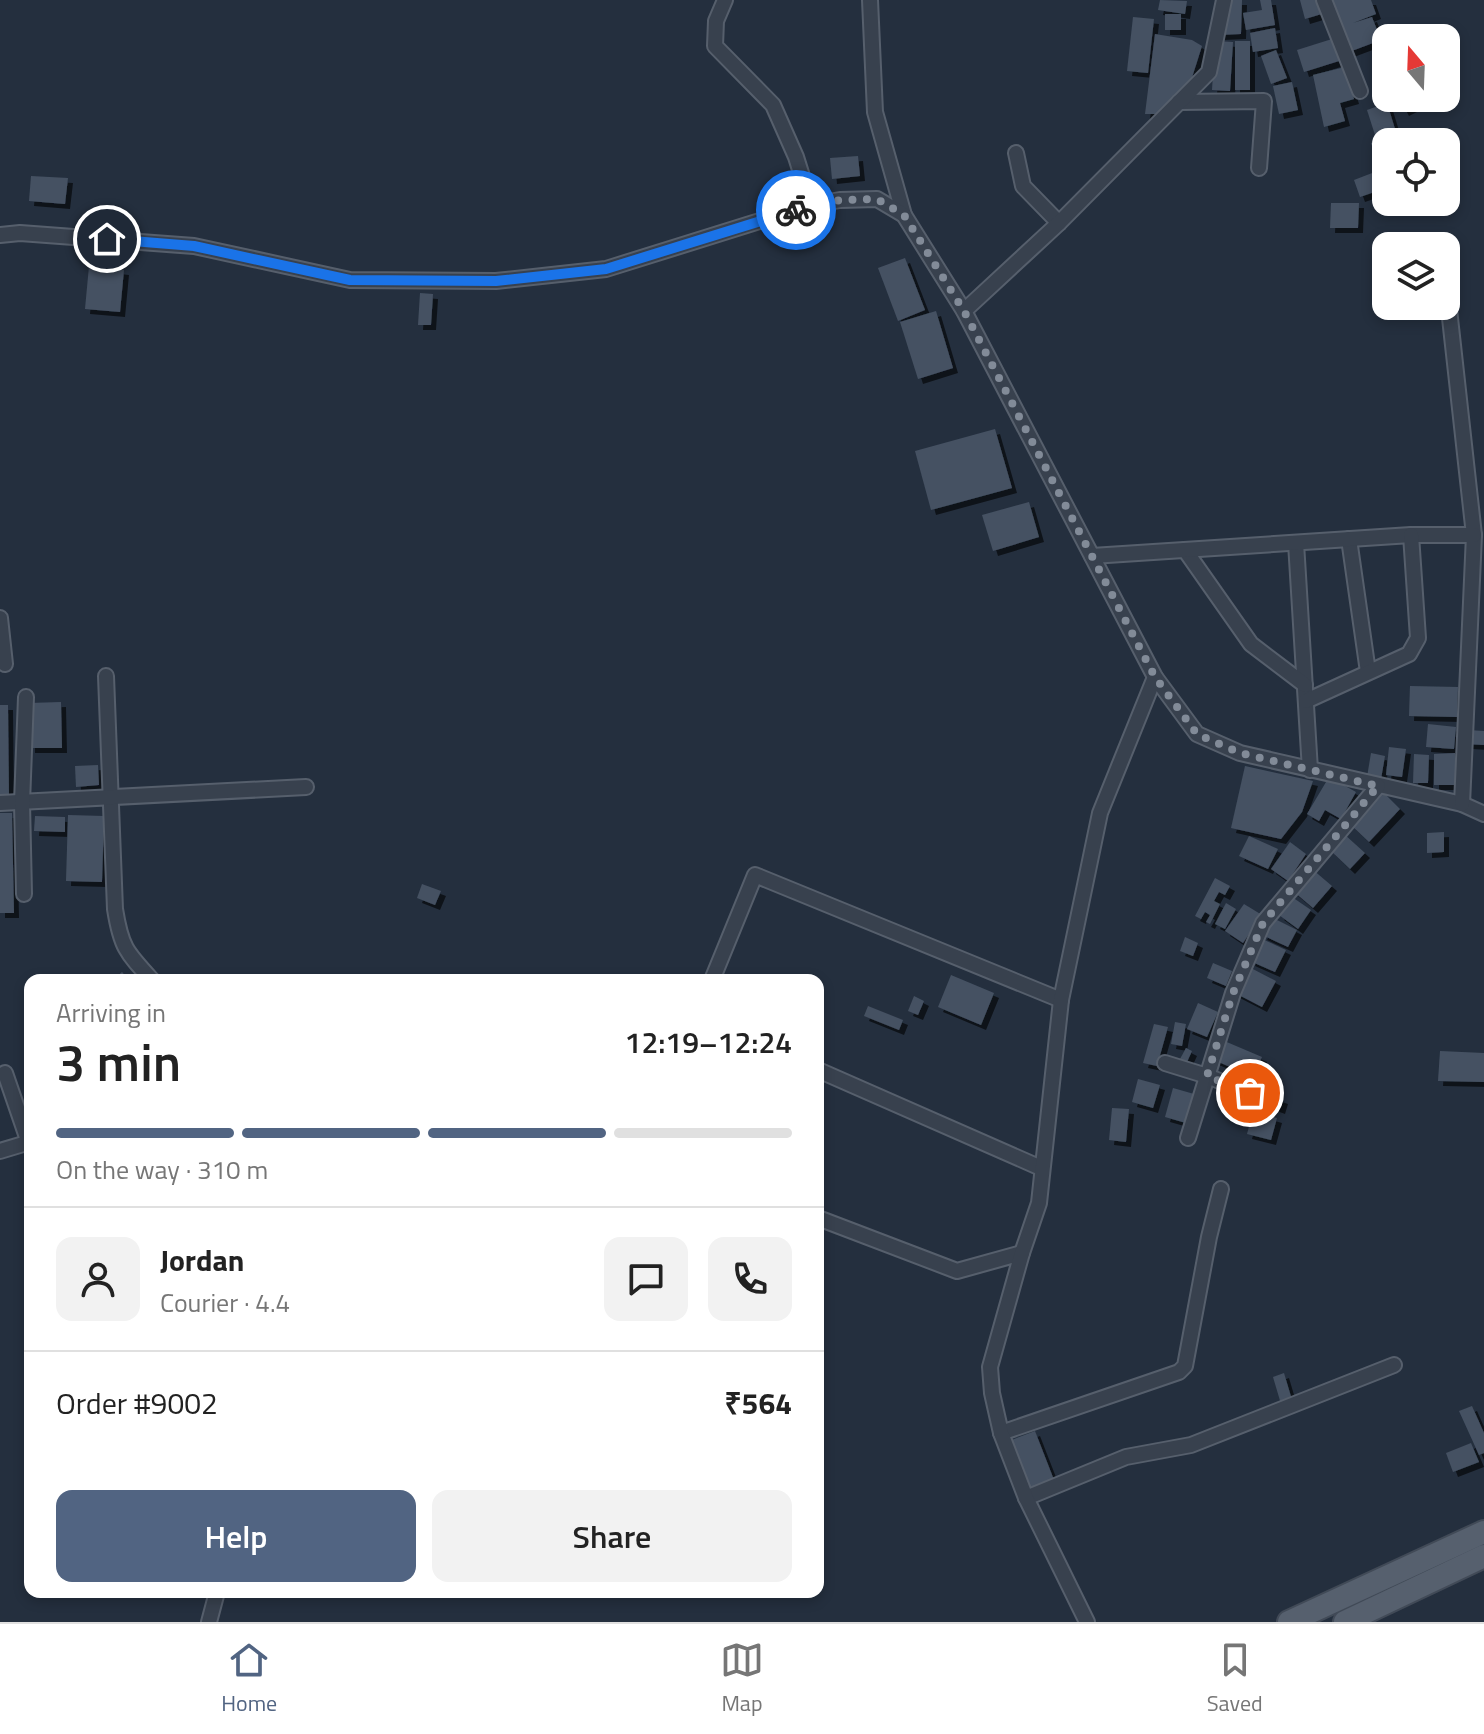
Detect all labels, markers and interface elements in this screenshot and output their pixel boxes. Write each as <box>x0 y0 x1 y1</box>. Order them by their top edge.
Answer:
north arrow <box>1372 24 1460 112</box>
map controls <box>1372 24 1460 320</box>
button: locate <box>1372 128 1460 216</box>
courier <box>756 170 836 250</box>
icon: bike <box>774 188 818 232</box>
pin <box>73 205 141 273</box>
icon: home <box>85 217 129 261</box>
button: layers <box>1372 232 1460 320</box>
text: Arriving in <box>56 993 166 1032</box>
text: 12:19–12:24 <box>625 1019 792 1065</box>
text: 3 min <box>56 1022 181 1101</box>
pin <box>1216 1059 1284 1127</box>
icon: bag <box>1228 1071 1272 1115</box>
text: On the way · 310 m <box>56 1150 268 1189</box>
button: person <box>56 1237 140 1321</box>
text: Jordan <box>160 1237 244 1283</box>
button: chat <box>604 1237 688 1321</box>
button: phone <box>708 1237 792 1321</box>
text: Courier · 4.4 <box>160 1283 290 1322</box>
text: Order #9002 <box>56 1380 218 1426</box>
text: ₹564 <box>724 1380 792 1426</box>
button: Help <box>56 1490 416 1582</box>
button: Share <box>432 1490 792 1582</box>
tab: Home <box>221 1638 277 1720</box>
tab: Map <box>720 1638 764 1720</box>
tab: Saved <box>1207 1638 1263 1720</box>

